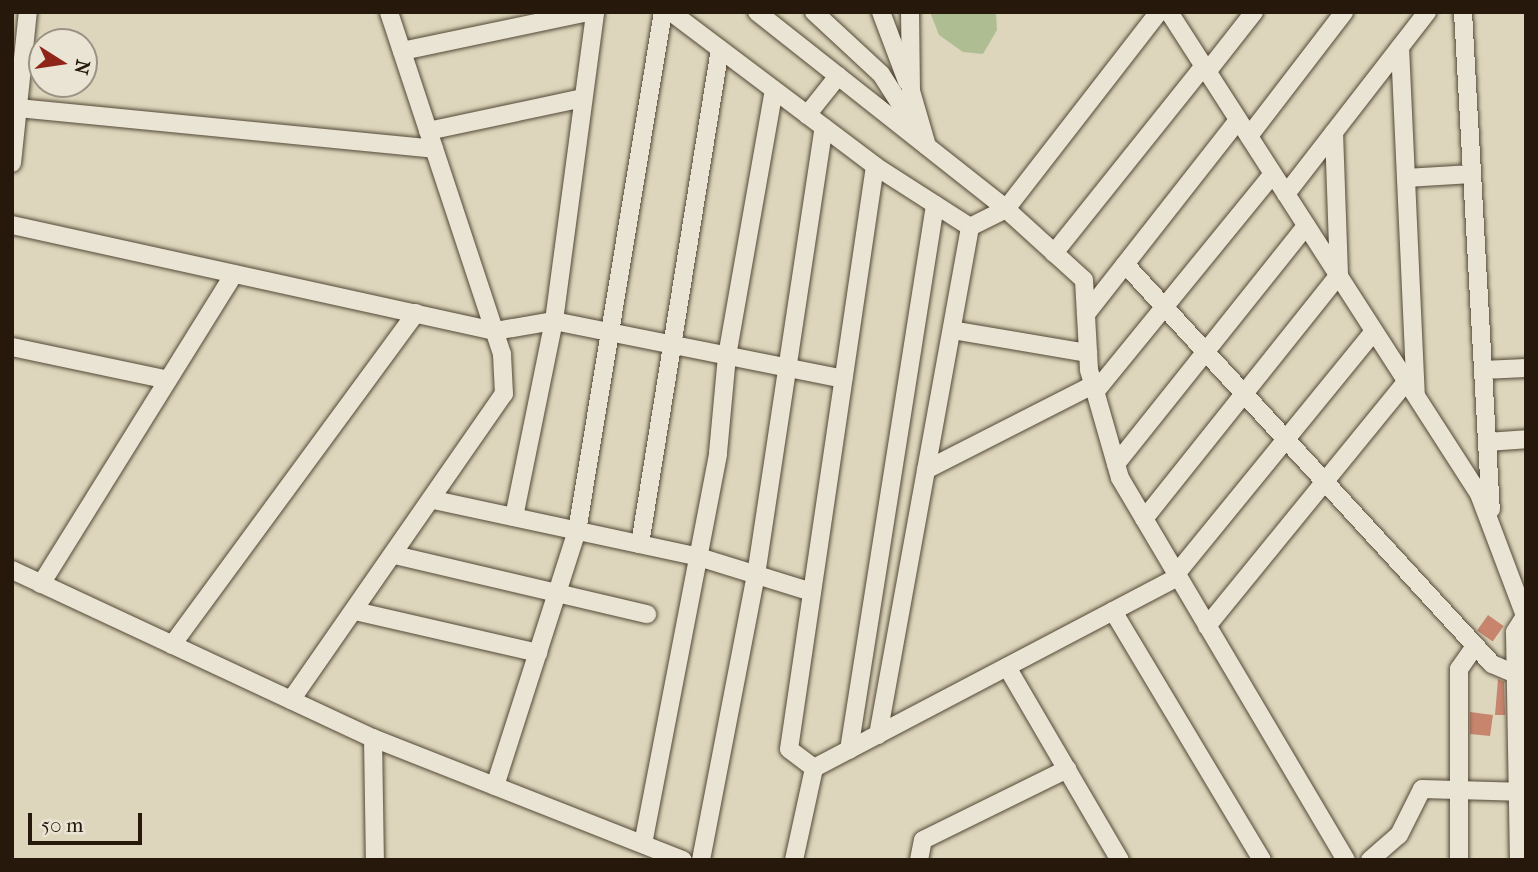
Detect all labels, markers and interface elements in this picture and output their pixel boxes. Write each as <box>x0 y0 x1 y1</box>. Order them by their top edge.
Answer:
north arrow <box>28 28 98 98</box>
text: N <box>69 58 94 76</box>
scale bar <box>32 798 145 842</box>
text: 50 m <box>41 813 84 837</box>

